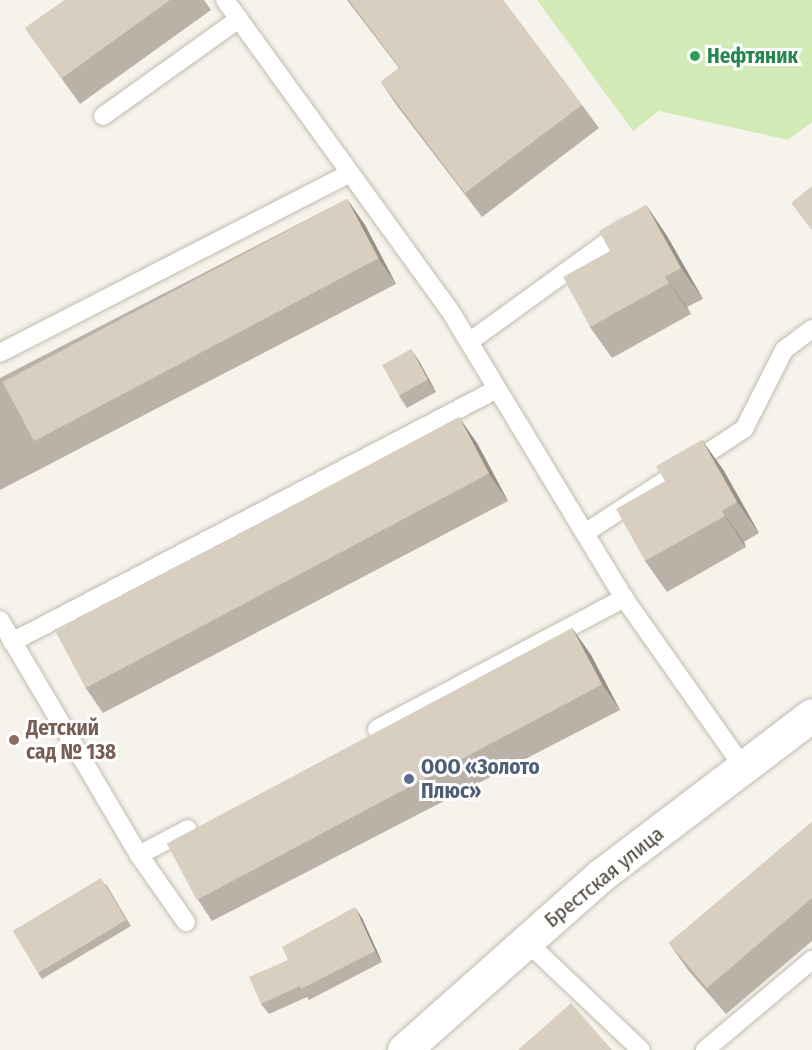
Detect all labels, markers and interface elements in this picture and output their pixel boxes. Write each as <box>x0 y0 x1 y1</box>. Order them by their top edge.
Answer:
place label: Нефтяник <box>707 43 798 69</box>
marker: Нефтяник <box>688 49 702 63</box>
place label: Детский сад № 138 <box>26 715 116 765</box>
marker: Детский сад № 138 <box>7 733 21 747</box>
place label: ООО «Золото Плюс» <box>421 754 540 804</box>
marker: ООО «Золото Плюс» <box>402 772 416 786</box>
street label: Брестская улица <box>539 821 669 933</box>

